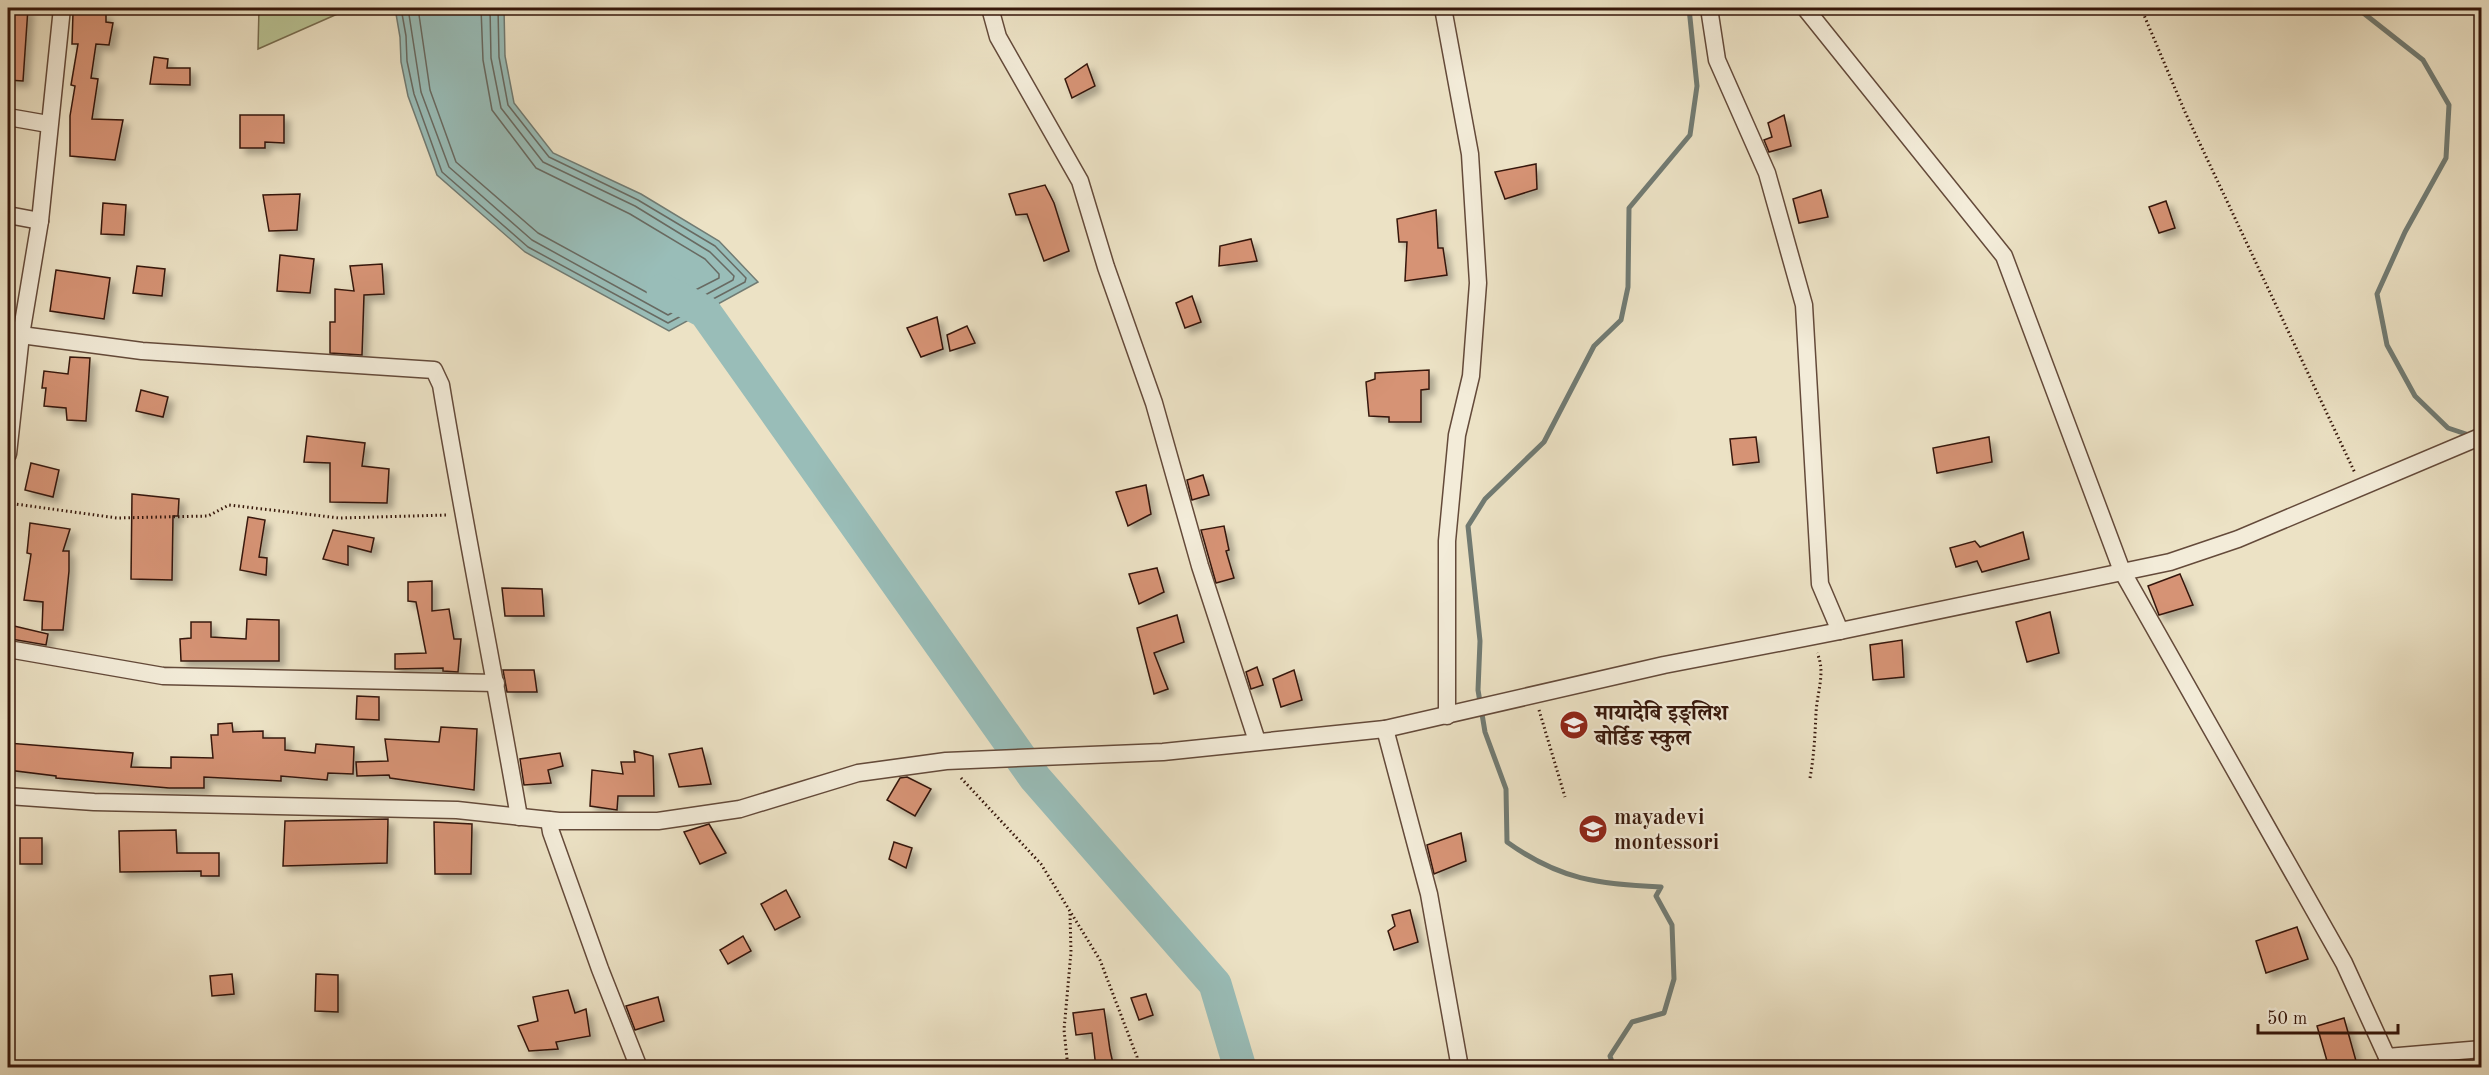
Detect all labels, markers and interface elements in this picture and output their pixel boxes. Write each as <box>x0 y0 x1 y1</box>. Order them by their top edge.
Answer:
place label: मायादेबि इङ्लिश बोर्डिङ स्कुल <box>1593 700 1730 752</box>
school or university icon: मायादेबि इङ्लिश बोर्डिङ स्कुल <box>1558 709 1590 741</box>
place label: mayadevi montessori <box>1614 807 1719 854</box>
school or university icon: mayadevi montessori <box>1577 813 1609 845</box>
scale bar <box>2258 997 2398 1035</box>
text: 50 m <box>2267 1010 2307 1028</box>

